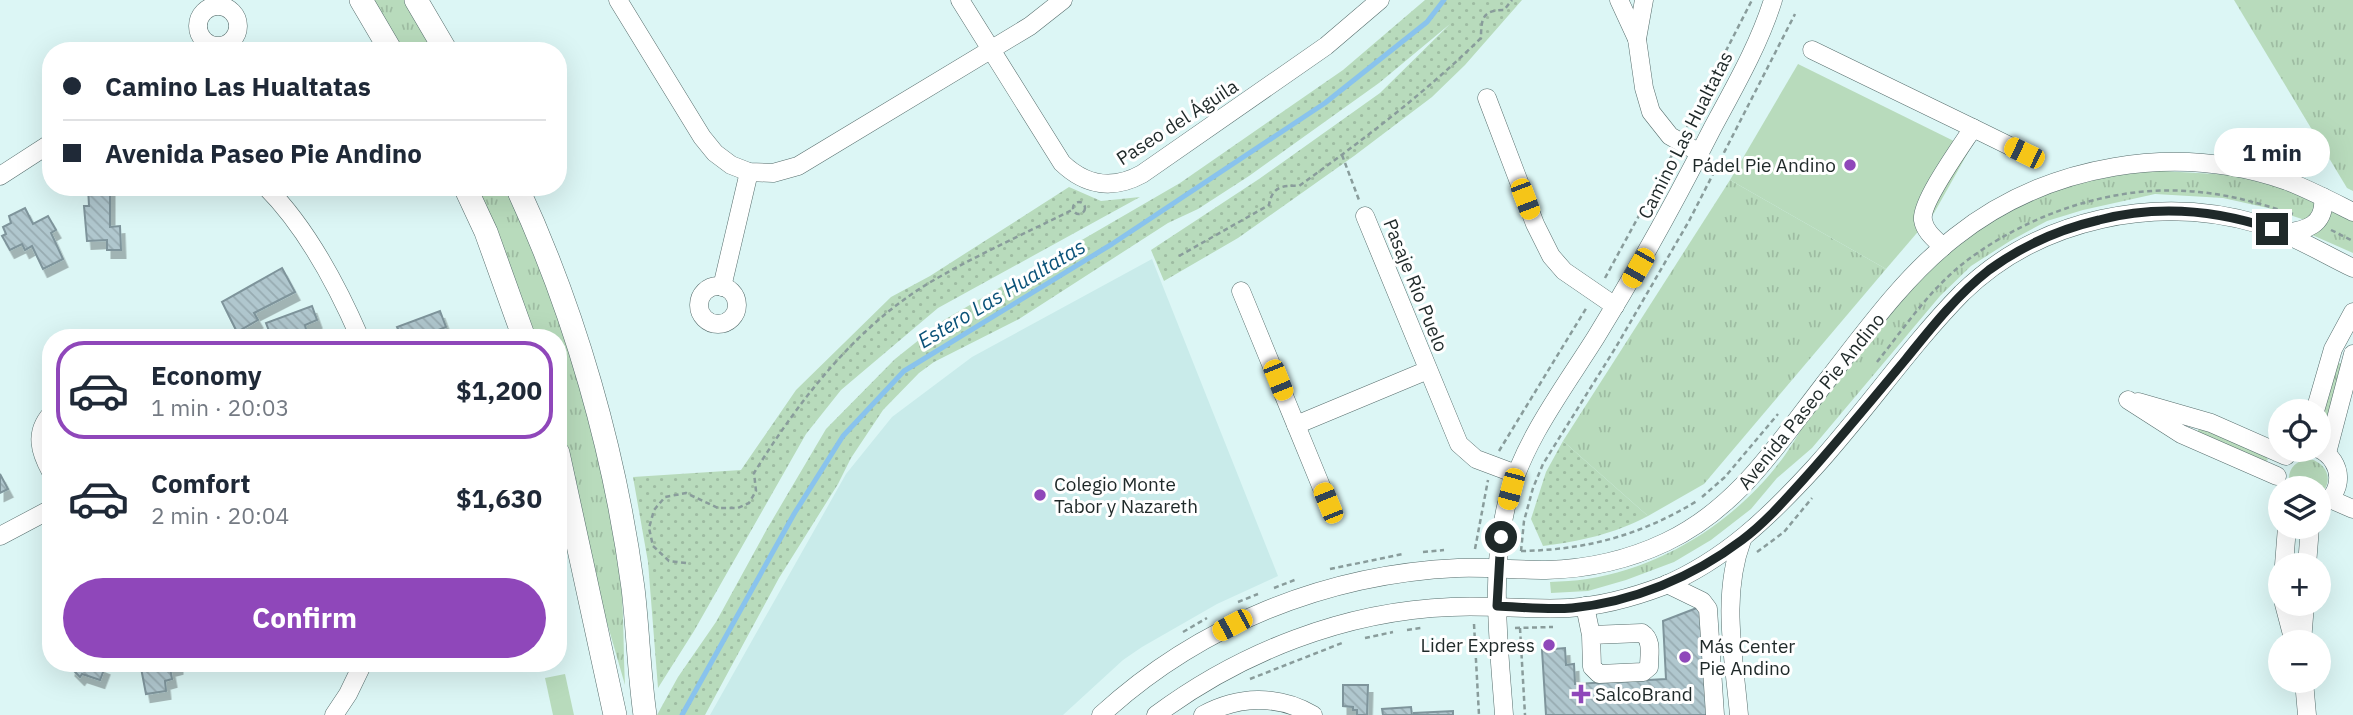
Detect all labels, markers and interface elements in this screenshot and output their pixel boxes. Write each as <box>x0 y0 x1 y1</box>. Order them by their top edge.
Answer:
street label: Camino Las Hualtatas <box>1632 47 1738 223</box>
text: Camino Las Hualtatas <box>105 69 371 103</box>
street label: Paseo del Águila <box>1112 74 1242 170</box>
callout: 1 min <box>2214 128 2330 176</box>
car <box>2001 134 2048 172</box>
text: Avenida Paseo Pie Andino <box>105 136 422 170</box>
text: 1 min <box>2242 137 2302 167</box>
place label: Pádel Pie Andino <box>1692 153 1836 177</box>
marker: Pádel Pie Andino <box>1842 157 1858 173</box>
car <box>1508 176 1543 222</box>
route end <box>2256 213 2288 245</box>
street label: Pasaje Río Puelo <box>1378 215 1454 355</box>
water label: Estero Las Hualtatas <box>912 232 1090 354</box>
car <box>1619 245 1658 291</box>
street label: Avenida Paseo Pie Andino <box>1732 308 1890 494</box>
car <box>1261 357 1296 403</box>
text: Economy <box>151 358 262 392</box>
icon: car <box>67 359 130 422</box>
text: $1,200 <box>456 373 542 407</box>
text: 1 min · 20:03 <box>151 392 289 422</box>
map controls <box>2268 399 2331 693</box>
button: locate <box>2268 399 2331 462</box>
text: Comfort <box>151 466 250 500</box>
car <box>1496 466 1527 512</box>
icon: car <box>67 467 130 530</box>
place label: Colegio Monte Tabor y Nazareth <box>1054 472 1198 518</box>
button: layers <box>2268 476 2331 539</box>
car <box>1311 480 1346 526</box>
text: $1,630 <box>456 481 542 515</box>
marker: Colegio Monte Tabor y Nazareth <box>1032 487 1048 503</box>
text: 2 min · 20:04 <box>151 500 289 530</box>
route start <box>1485 521 1517 553</box>
button: + <box>2268 553 2331 616</box>
button: Confirm <box>63 578 546 658</box>
car <box>1209 606 1256 644</box>
button: − <box>2268 630 2331 693</box>
place label: Lider Express <box>1420 633 1535 657</box>
place label: Más Center Pie Andino <box>1699 634 1795 680</box>
marker: Lider Express <box>1541 637 1557 653</box>
marker: Más Center Pie Andino <box>1677 649 1693 665</box>
place label: SalcoBrand <box>1595 682 1693 706</box>
marker: SalcoBrand <box>1573 686 1589 702</box>

